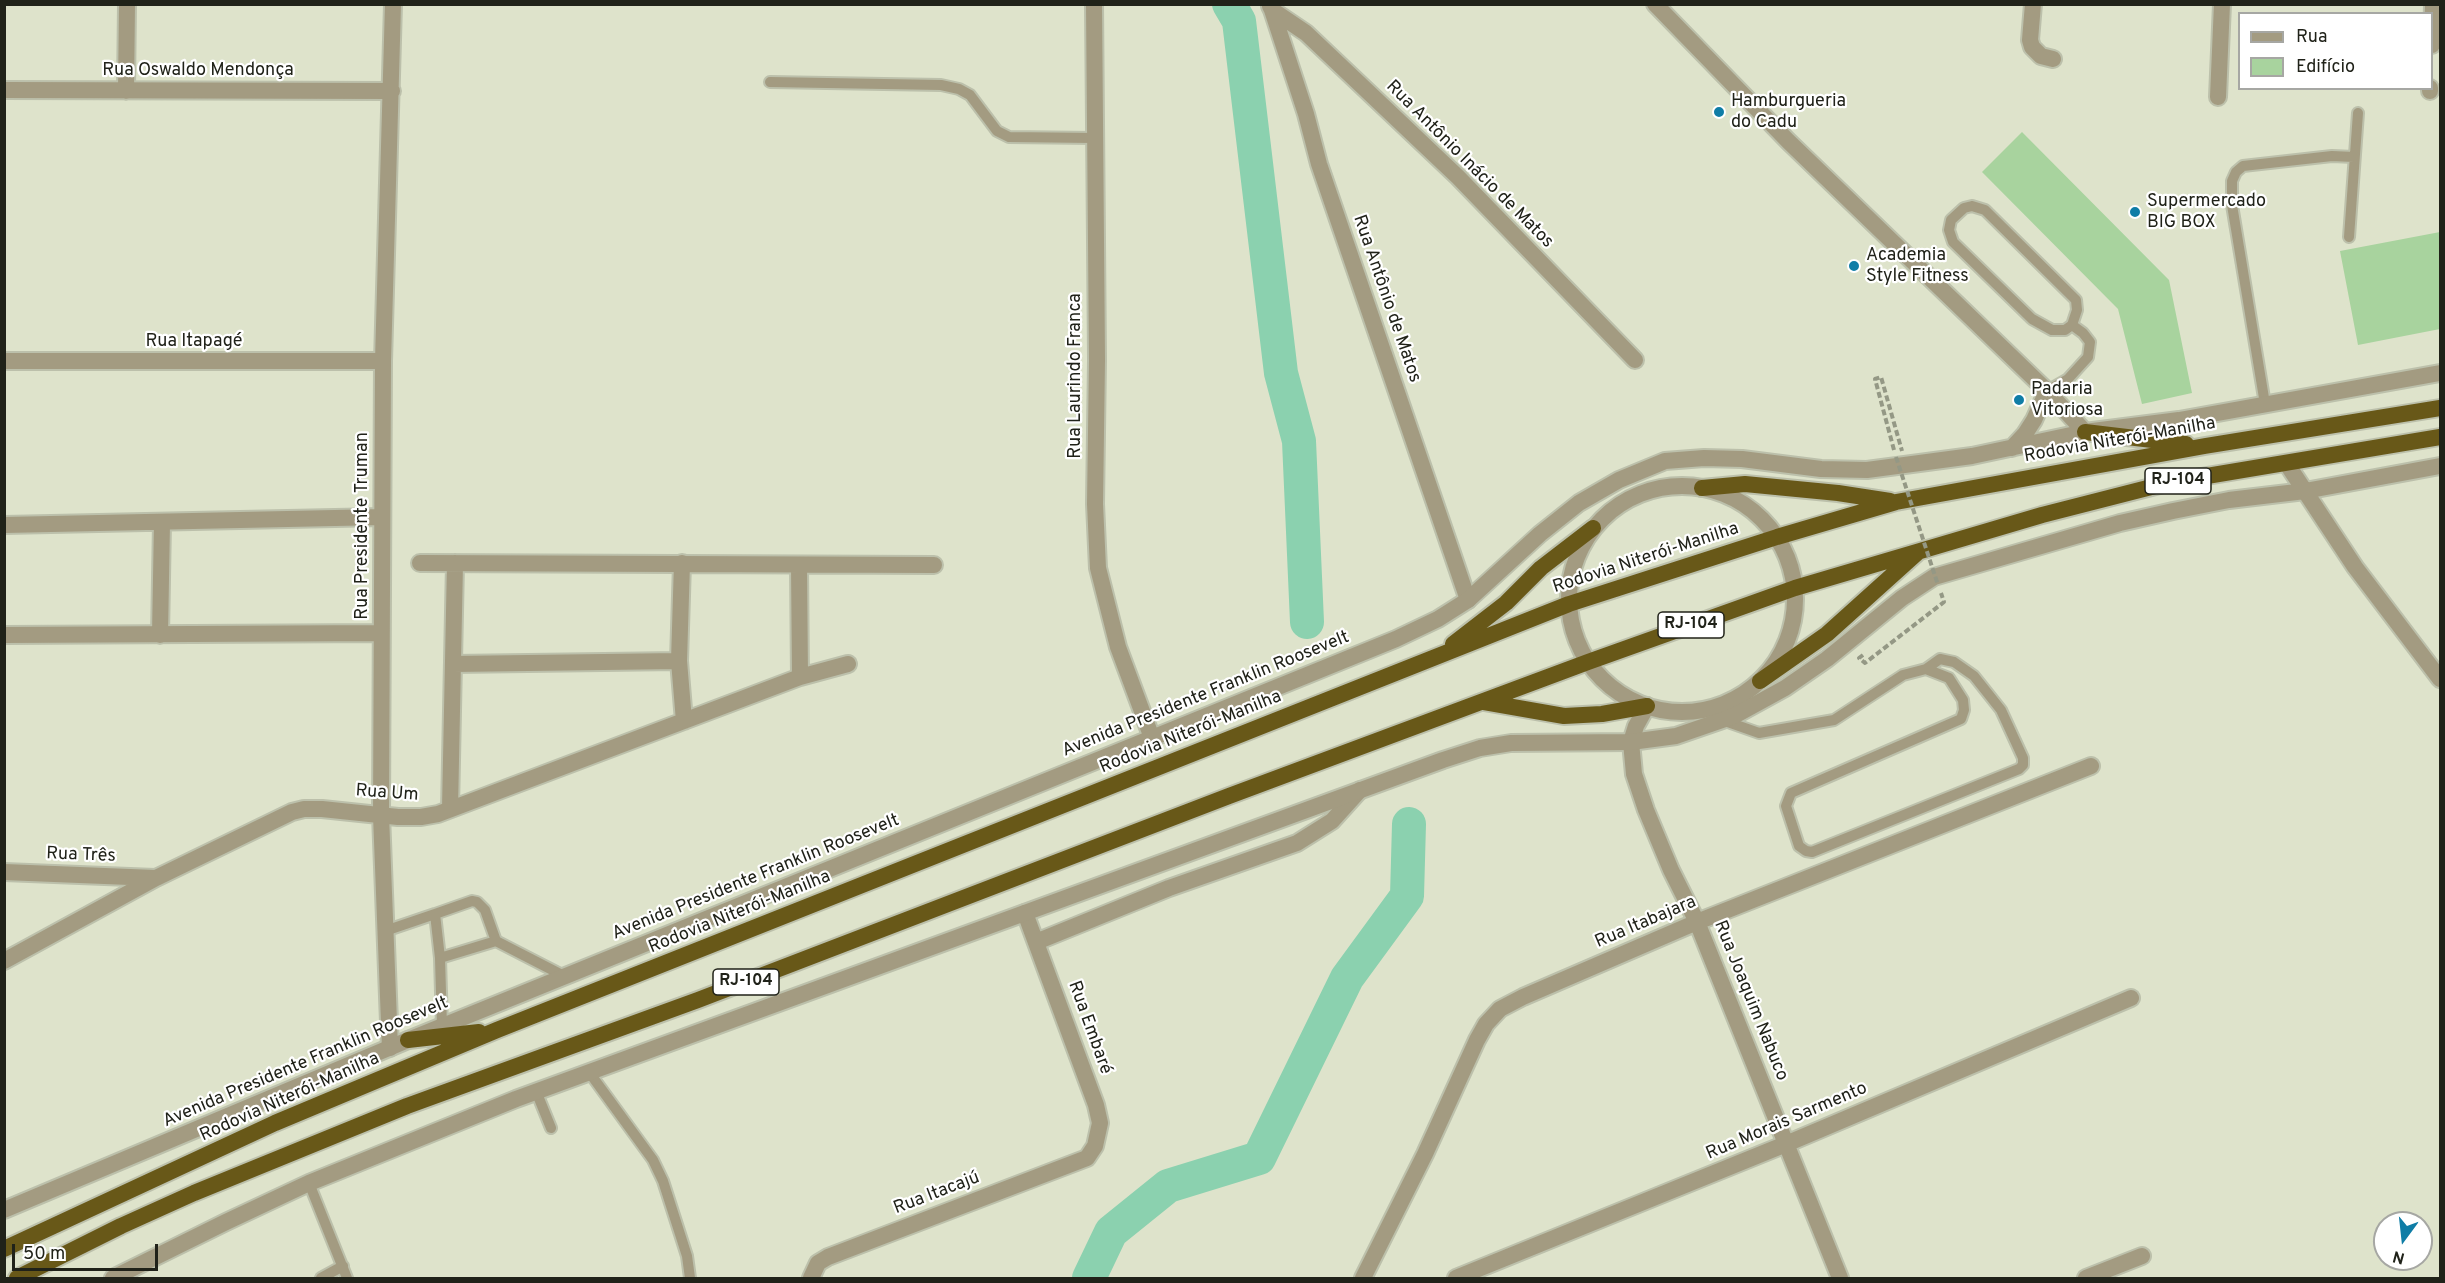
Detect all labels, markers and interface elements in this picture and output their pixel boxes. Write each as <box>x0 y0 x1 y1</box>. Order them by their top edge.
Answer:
legend <box>2238 12 2433 90</box>
text: Rua <box>2296 26 2327 49</box>
text: Edifício <box>2296 56 2355 79</box>
street label: Rua Oswaldo Mendonça <box>102 60 294 82</box>
street label: Rua Antônio Inácio de Matos <box>1381 77 1557 253</box>
place label: Hamburgueria do Cadu <box>1731 91 1846 134</box>
marker: Hamburgueria do Cadu <box>1712 105 1726 119</box>
place label: Supermercado BIG BOX <box>2147 191 2266 234</box>
marker: Supermercado BIG BOX <box>2128 205 2142 219</box>
street label: Rua Antônio de Matos <box>1347 212 1425 386</box>
place label: Academia Style Fitness <box>1866 245 1969 288</box>
marker: Academia Style Fitness <box>1847 259 1861 273</box>
street label: Rua Laurindo Franca <box>1065 293 1087 459</box>
street label: Rua Itapagé <box>146 331 242 353</box>
place label: Padaria Vitoriosa <box>2031 379 2103 422</box>
marker: Padaria Vitoriosa <box>2012 393 2026 407</box>
street label: Rodovia Niterói-Manilha <box>2023 414 2217 468</box>
street label: Rua Presidente Truman <box>352 432 374 620</box>
road number: RJ-104 <box>2145 468 2211 494</box>
street label: Rodovia Niterói-Manilha <box>1550 519 1742 599</box>
road number: RJ-104 <box>1658 612 1724 638</box>
street label: Avenida Presidente Franklin Roosevelt <box>1059 627 1353 763</box>
street label: Rodovia Niterói-Manilha <box>1097 687 1285 779</box>
street label: Rua Um <box>355 781 419 807</box>
street label: Avenida Presidente Franklin Roosevelt <box>609 810 903 946</box>
street label: Rua Três <box>46 844 116 868</box>
street label: Rodovia Niterói-Manilha <box>646 867 834 959</box>
street label: Rua Itabajara <box>1592 892 1700 954</box>
street label: Rua Joaquim Nabuco <box>1708 918 1792 1084</box>
road number: RJ-104 <box>713 969 779 995</box>
street label: Rua Embaré <box>1062 978 1116 1078</box>
street label: Avenida Presidente Franklin Roosevelt <box>160 993 452 1133</box>
street label: Rodovia Niterói-Manilha <box>197 1049 383 1147</box>
street label: Rua Morais Sarmento <box>1703 1078 1871 1166</box>
street label: Rua Itacajú <box>891 1168 983 1220</box>
north arrow <box>2373 1211 2433 1271</box>
scale bar <box>15 1232 160 1270</box>
text: 50 m <box>23 1243 65 1266</box>
text: N <box>2391 1245 2407 1268</box>

